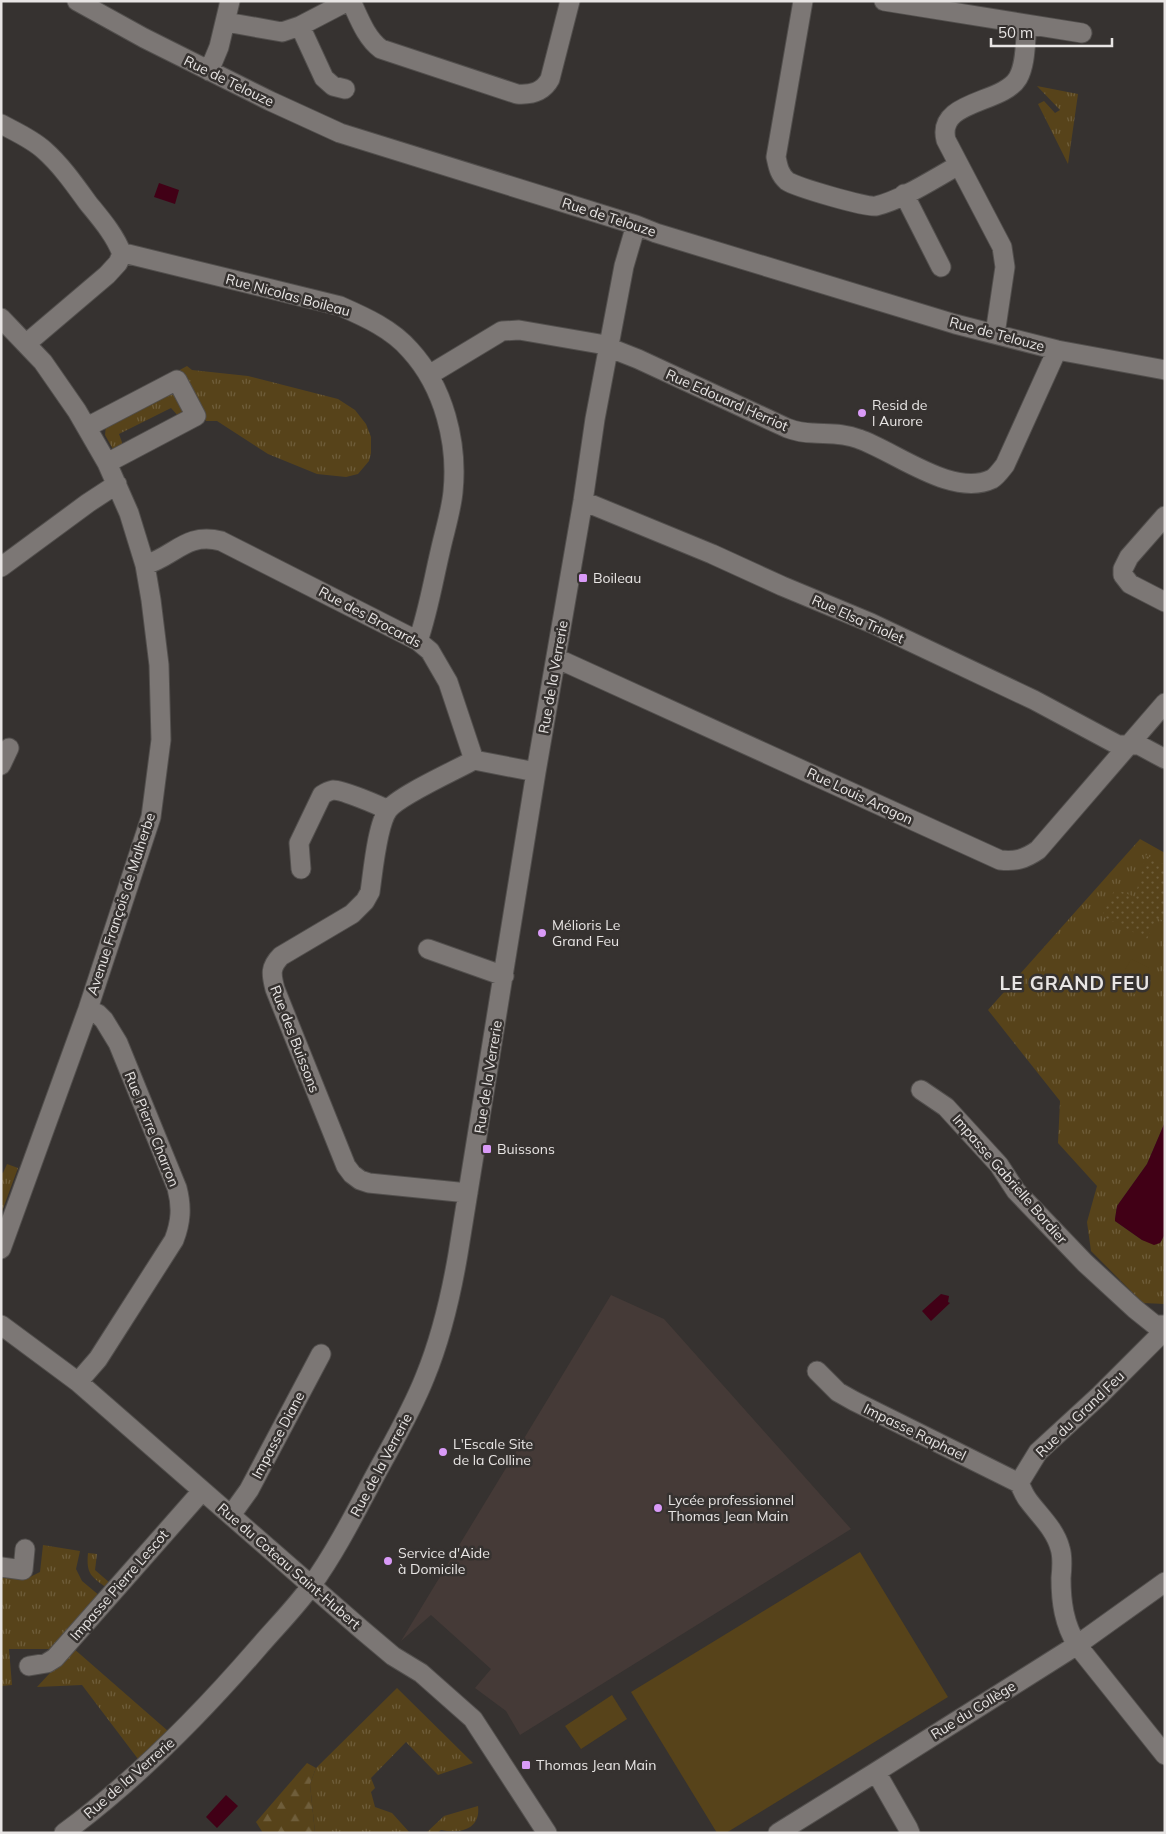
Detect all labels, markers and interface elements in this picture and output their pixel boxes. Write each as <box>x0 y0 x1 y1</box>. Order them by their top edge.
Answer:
scale bar <box>991 15 1112 47</box>
text: 50 m <box>998 23 1033 42</box>
street label: Rue de Telouze <box>181 51 277 111</box>
street label: Rue de Telouze <box>560 193 658 241</box>
street label: Rue Nicolas Boileau <box>224 270 352 320</box>
street label: Rue de Telouze <box>947 313 1047 355</box>
street label: Rue Edouard Herriot <box>663 365 791 435</box>
place label: Resid de l Aurore <box>872 396 928 430</box>
marker: Resid de l Aurore <box>856 407 868 419</box>
place label: Boileau <box>593 569 641 587</box>
marker: Boileau <box>577 572 589 584</box>
street label: Rue des Brocards <box>316 582 424 652</box>
street label: Rue Elsa Triolet <box>809 591 907 647</box>
street label: Rue de la Verrerie <box>534 619 572 735</box>
street label: Rue Louis Aragon <box>804 764 916 828</box>
street label: Avenue François de Malherbe <box>83 810 159 998</box>
place label: Mélioris Le Grand Feu <box>552 916 620 950</box>
marker: Mélioris Le Grand Feu <box>536 927 548 939</box>
district label: LE GRAND FEU <box>1000 971 1150 995</box>
street label: Rue des Buissons <box>266 983 324 1095</box>
street label: Rue de la Verrerie <box>470 1019 506 1135</box>
street label: Rue Pierre Charron <box>121 1069 183 1189</box>
street label: Impasse Gabrielle Bordier <box>949 1111 1072 1248</box>
place label: Buissons <box>497 1140 555 1158</box>
marker: Buissons <box>481 1143 493 1155</box>
street label: Rue du Grand Feu <box>1032 1367 1128 1461</box>
street label: Impasse Diane <box>248 1388 308 1482</box>
street label: Impasse Raphael <box>861 1399 969 1465</box>
street label: Rue de la Verrerie <box>346 1410 416 1520</box>
place label: L'Escale Site de la Colline <box>453 1435 533 1469</box>
marker: L'Escale Site de la Colline <box>437 1446 449 1458</box>
place label: Lycée professionnel Thomas Jean Main <box>668 1491 794 1525</box>
street label: Rue du Coteau Saint-Hubert <box>214 1499 364 1633</box>
marker: Lycée professionnel Thomas Jean Main <box>652 1502 664 1514</box>
street label: Impasse Pierre Lescot <box>66 1526 172 1644</box>
place label: Service d'Aide à Domicile <box>398 1544 490 1578</box>
marker: Service d'Aide à Domicile <box>382 1555 394 1567</box>
street label: Rue du Collège <box>927 1677 1019 1743</box>
street label: Rue de la Verrerie <box>80 1734 178 1822</box>
place label: Thomas Jean Main <box>536 1756 656 1774</box>
marker: Thomas Jean Main <box>520 1759 532 1771</box>

